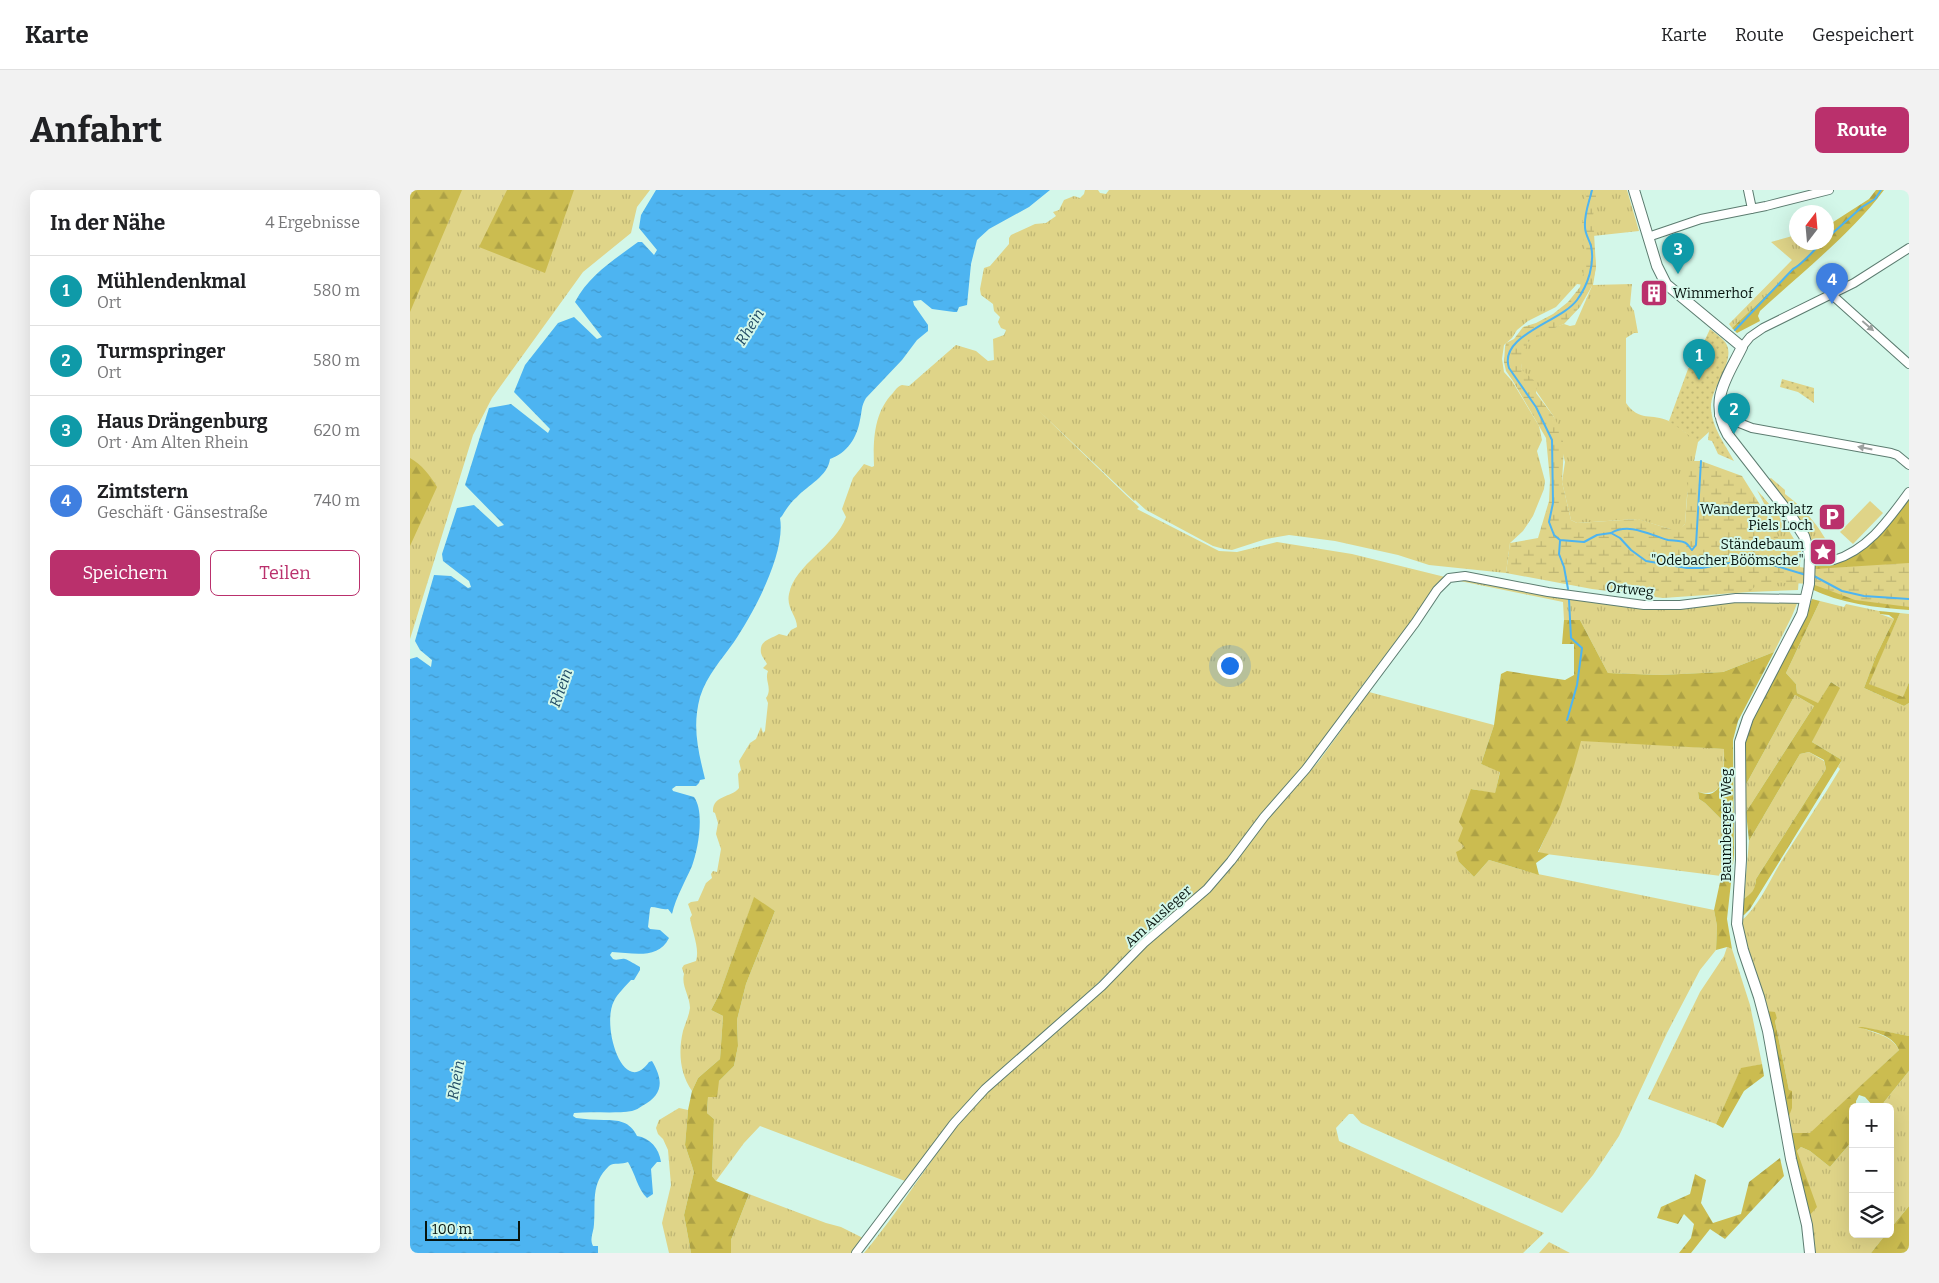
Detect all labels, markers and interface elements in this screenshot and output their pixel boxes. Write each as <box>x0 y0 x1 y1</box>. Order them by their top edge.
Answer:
text: Karte <box>25 21 89 49</box>
text: Karte <box>1661 24 1707 46</box>
text: Route <box>1735 24 1784 46</box>
text: Gespeichert <box>1812 24 1914 46</box>
button: Route <box>1815 107 1909 153</box>
text: Anfahrt <box>30 109 162 151</box>
north arrow <box>1789 205 1834 250</box>
text: In der Nähe <box>50 210 165 236</box>
text: 4 Ergebnisse <box>265 213 360 232</box>
pin: 3 <box>1662 233 1694 274</box>
pin: 4 <box>1816 263 1848 304</box>
text: Mühlendenkmal <box>97 270 246 293</box>
building icon: Wimmerhof <box>1639 278 1669 308</box>
text: 1 <box>63 281 69 300</box>
text: 580 m <box>313 281 360 300</box>
place label: Wimmerhof <box>1673 285 1754 302</box>
text: Ort <box>97 293 122 312</box>
water label: Rhein <box>732 306 768 348</box>
one-way arrow <box>1861 321 1874 332</box>
pin: 1 <box>1683 339 1715 380</box>
text: Turmspringer <box>97 340 225 363</box>
text: 2 <box>61 351 71 370</box>
text: 580 m <box>313 351 360 370</box>
text: Ort <box>97 363 122 382</box>
pin: 2 <box>1718 393 1750 434</box>
text: Haus Drängenburg <box>97 410 268 433</box>
text: 3 <box>61 421 71 440</box>
text: 620 m <box>313 421 360 440</box>
text: Ort · Am Alten Rhein <box>97 433 248 452</box>
one-way arrow <box>1856 443 1872 451</box>
text: Zimtstern <box>97 480 188 503</box>
text: 4 <box>61 491 71 510</box>
text: 740 m <box>314 491 360 510</box>
place label: Wanderparkplatz Piels Loch <box>1700 501 1813 534</box>
parking icon: Wanderparkplatz Piels Loch <box>1817 502 1847 532</box>
text: Geschäft · Gänsestraße <box>97 503 268 522</box>
place label: Ständebaum "Odebacher Böömsche" <box>1651 536 1805 569</box>
place icon: Ständebaum "Odebacher Böömsche" <box>1808 537 1838 567</box>
button: Speichern <box>50 550 200 596</box>
button: Teilen <box>210 550 360 596</box>
street label: Ortweg <box>1605 579 1655 600</box>
your location <box>1217 653 1243 679</box>
water label: Rhein <box>546 666 576 710</box>
street label: Baumberger Weg <box>1718 768 1735 882</box>
street label: Am Ausleger <box>1121 882 1195 951</box>
water label: Rhein <box>444 1059 468 1101</box>
map controls <box>1849 1103 1894 1238</box>
button: + <box>1849 1103 1894 1148</box>
button: − <box>1849 1148 1894 1193</box>
button: layers <box>1849 1193 1894 1238</box>
scale bar <box>425 1218 520 1241</box>
text: 100 m <box>432 1221 472 1238</box>

